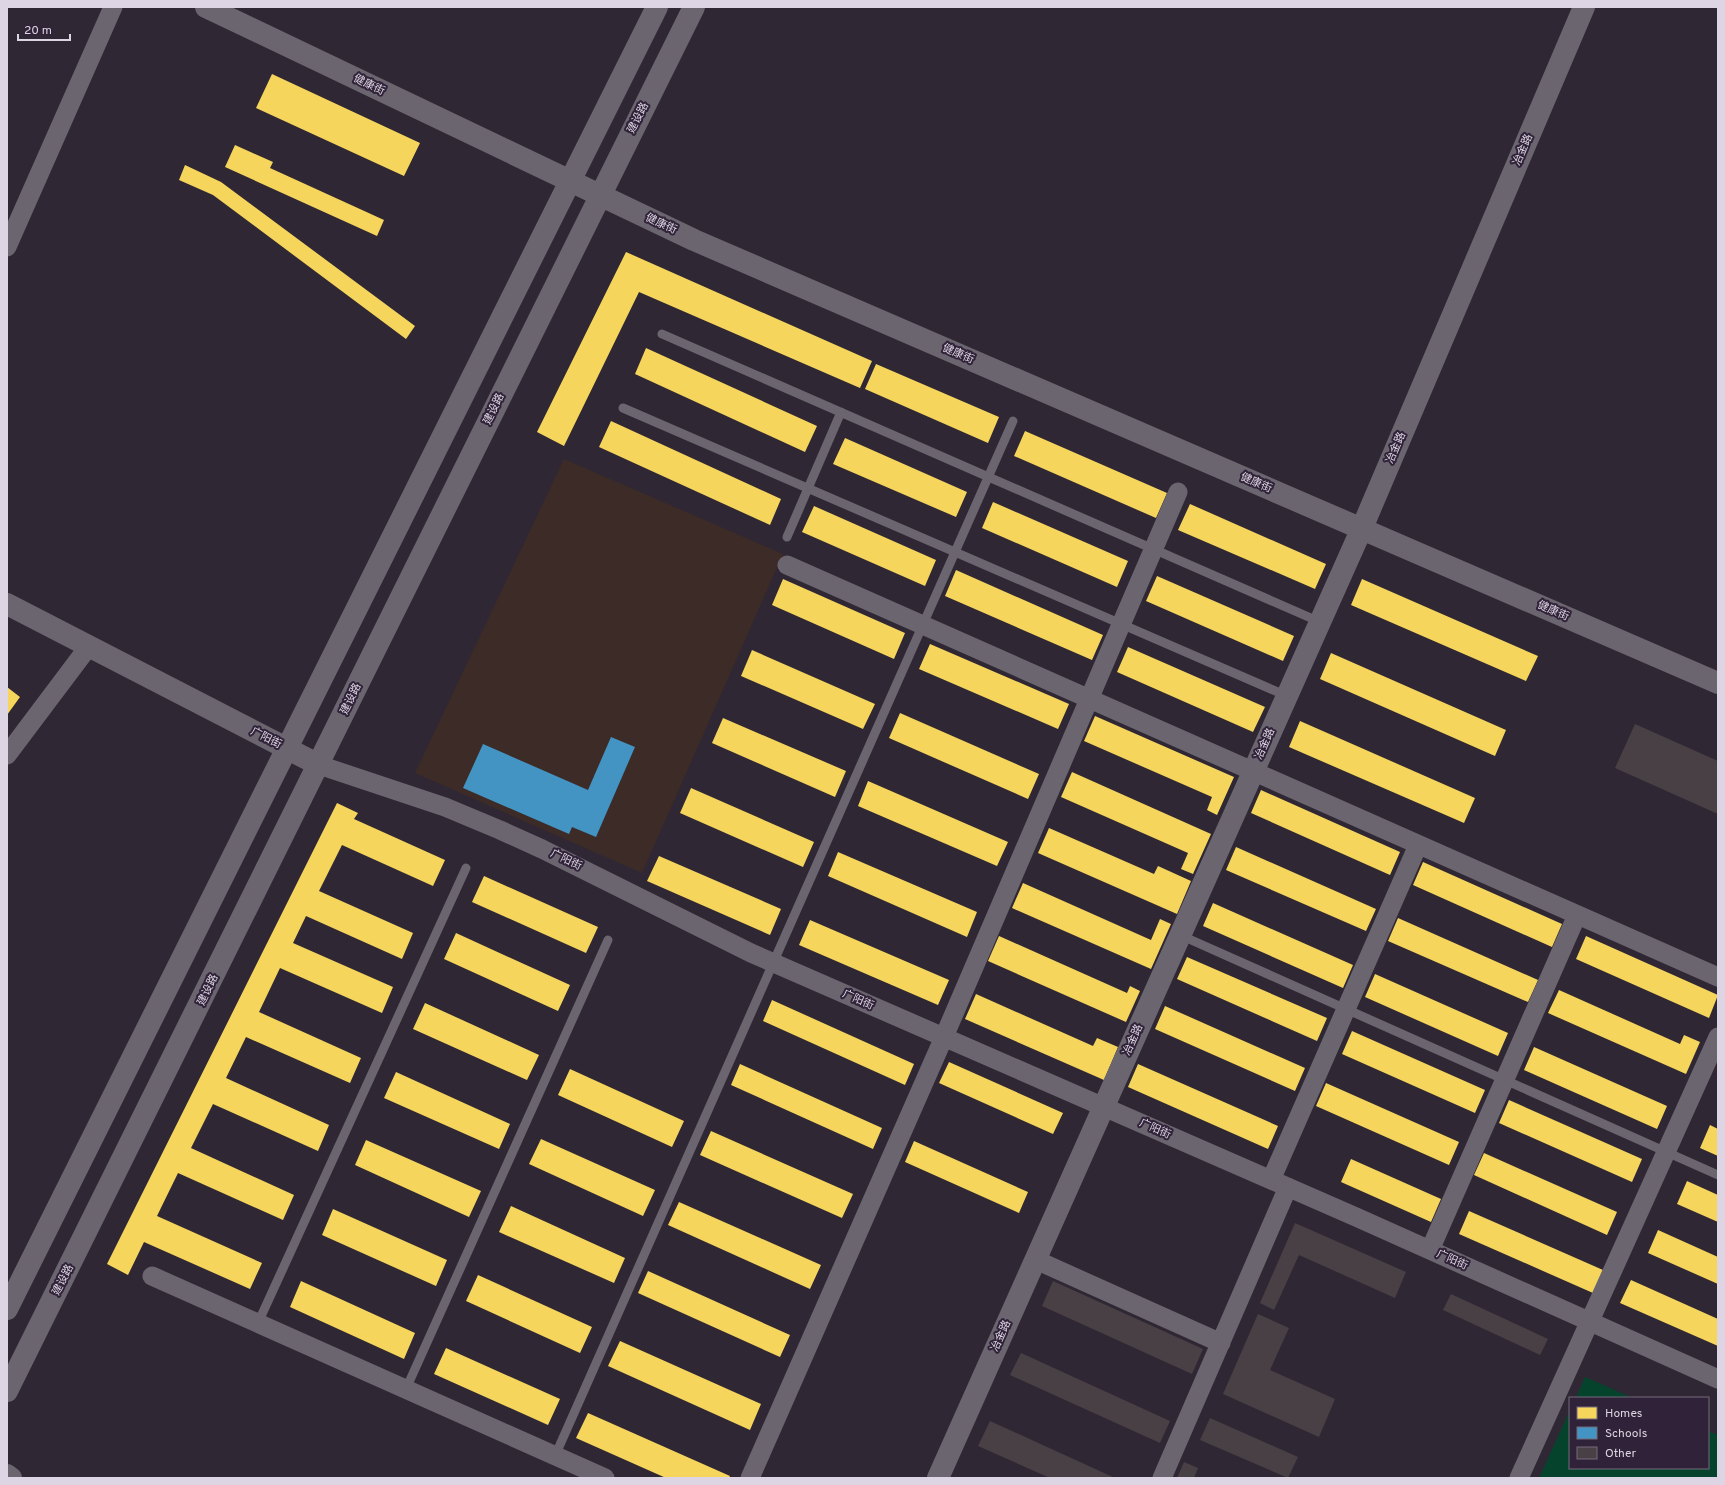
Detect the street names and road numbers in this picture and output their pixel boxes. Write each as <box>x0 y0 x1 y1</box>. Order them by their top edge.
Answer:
street label: 健康街 <box>351 71 387 99</box>
street label: 建设路 <box>624 100 652 136</box>
street label: 冶金路 <box>1510 132 1536 168</box>
street label: 健康街 <box>643 211 679 237</box>
street label: 健康街 <box>940 341 976 367</box>
street label: 建设路 <box>480 391 508 427</box>
street label: 冶金路 <box>1383 430 1409 466</box>
street label: 健康街 <box>1238 470 1274 496</box>
street label: 健康街 <box>1535 598 1571 624</box>
street label: 建设路 <box>337 681 365 717</box>
street label: 广阳街 <box>248 724 284 752</box>
street label: 冶金路 <box>1252 726 1278 762</box>
street label: 广阳街 <box>548 846 584 874</box>
street label: 建设路 <box>194 972 222 1008</box>
street label: 广阳街 <box>840 987 876 1013</box>
street label: 冶金路 <box>1120 1022 1146 1058</box>
street label: 广阳街 <box>1137 1116 1173 1142</box>
street label: 广阳街 <box>1434 1247 1470 1273</box>
street label: 建设路 <box>49 1262 77 1298</box>
street label: 冶金路 <box>988 1318 1014 1354</box>

